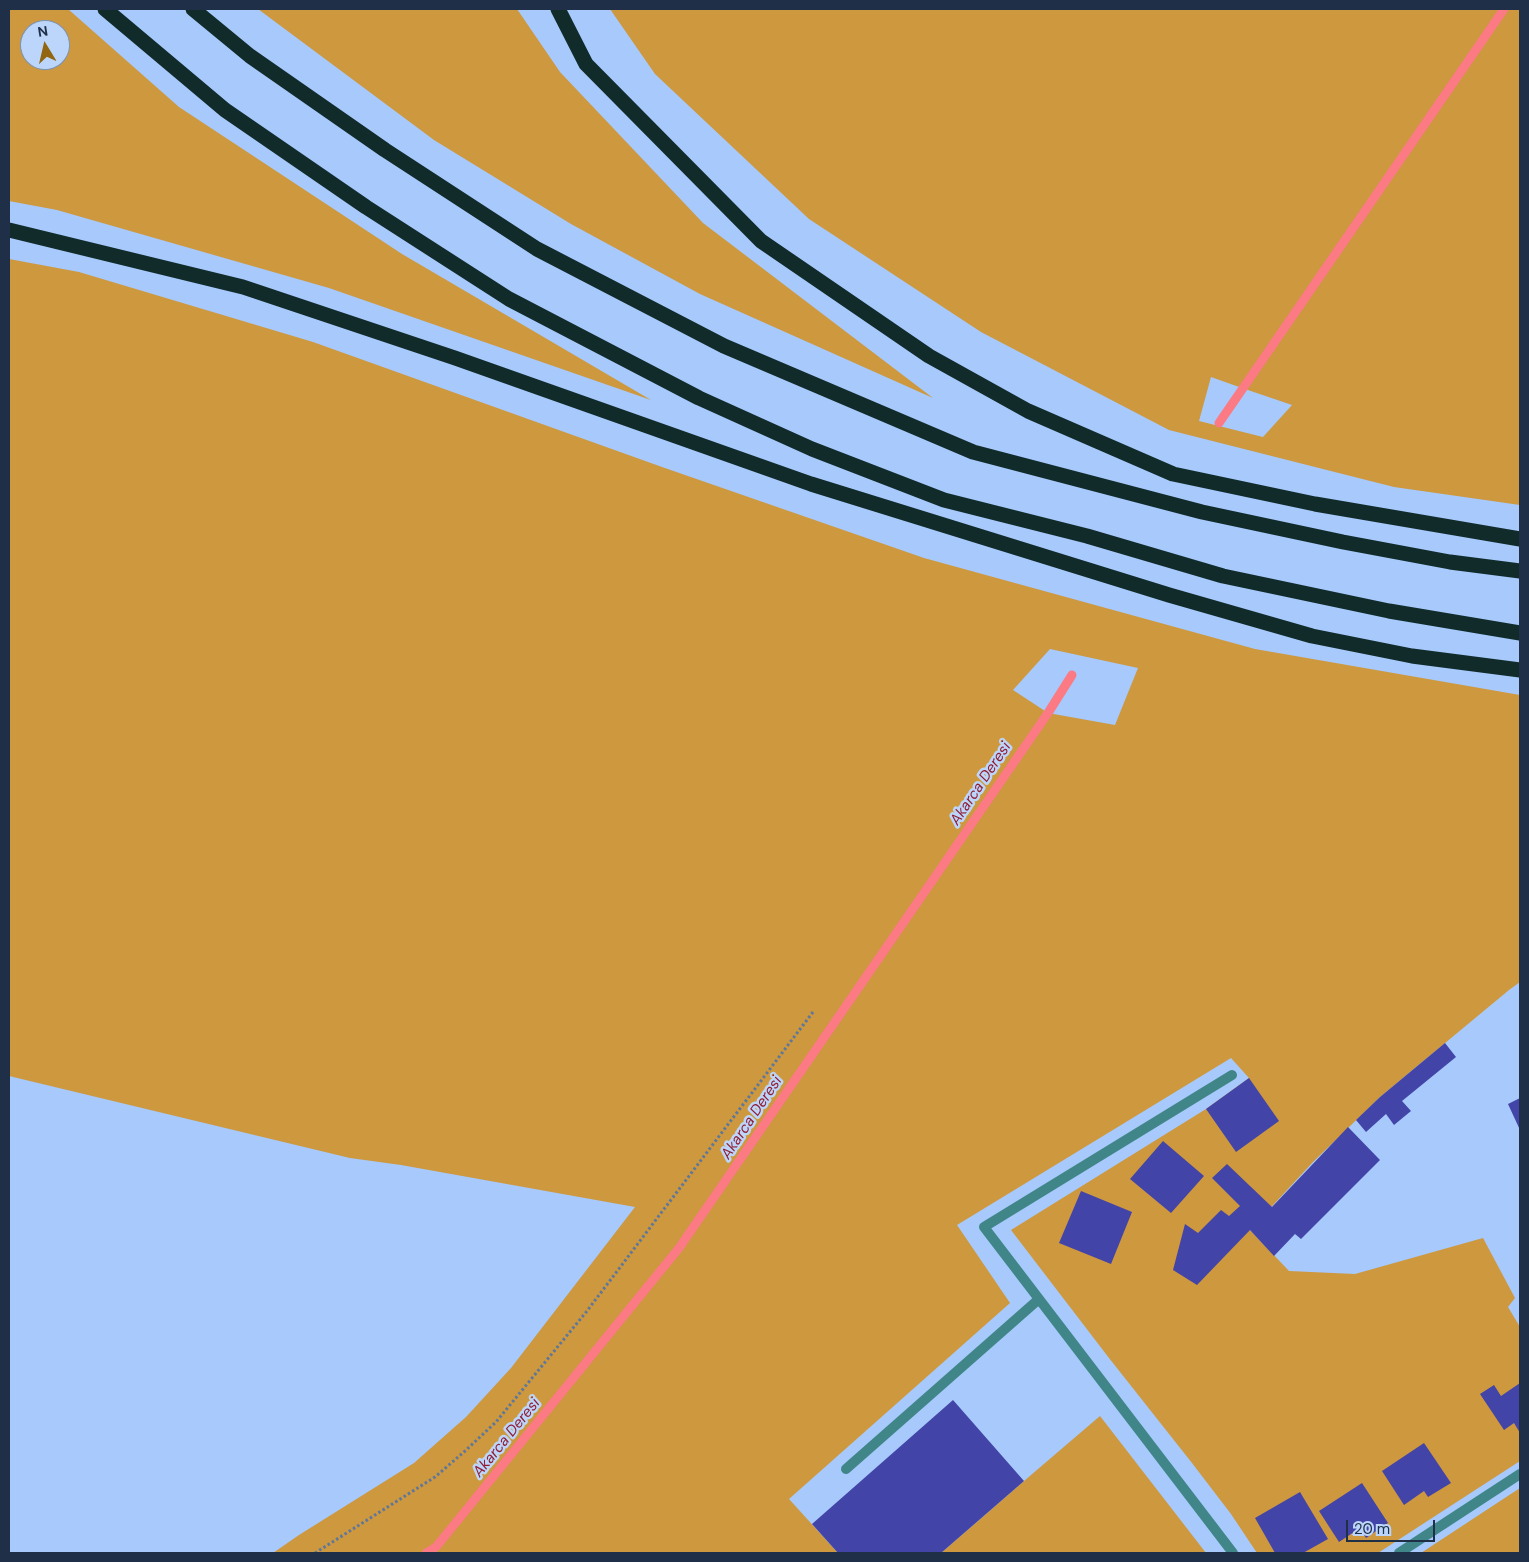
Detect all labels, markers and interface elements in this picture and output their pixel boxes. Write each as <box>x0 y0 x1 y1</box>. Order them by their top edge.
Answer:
north arrow <box>20 20 70 70</box>
text: N <box>36 21 49 41</box>
water label: Akarca Deresi <box>947 739 1015 829</box>
water label: Akarca Deresi <box>718 1073 786 1163</box>
water label: Akarca Deresi <box>470 1395 544 1481</box>
scale bar <box>1349 1510 1438 1542</box>
text: 20 m <box>1354 1519 1390 1539</box>

